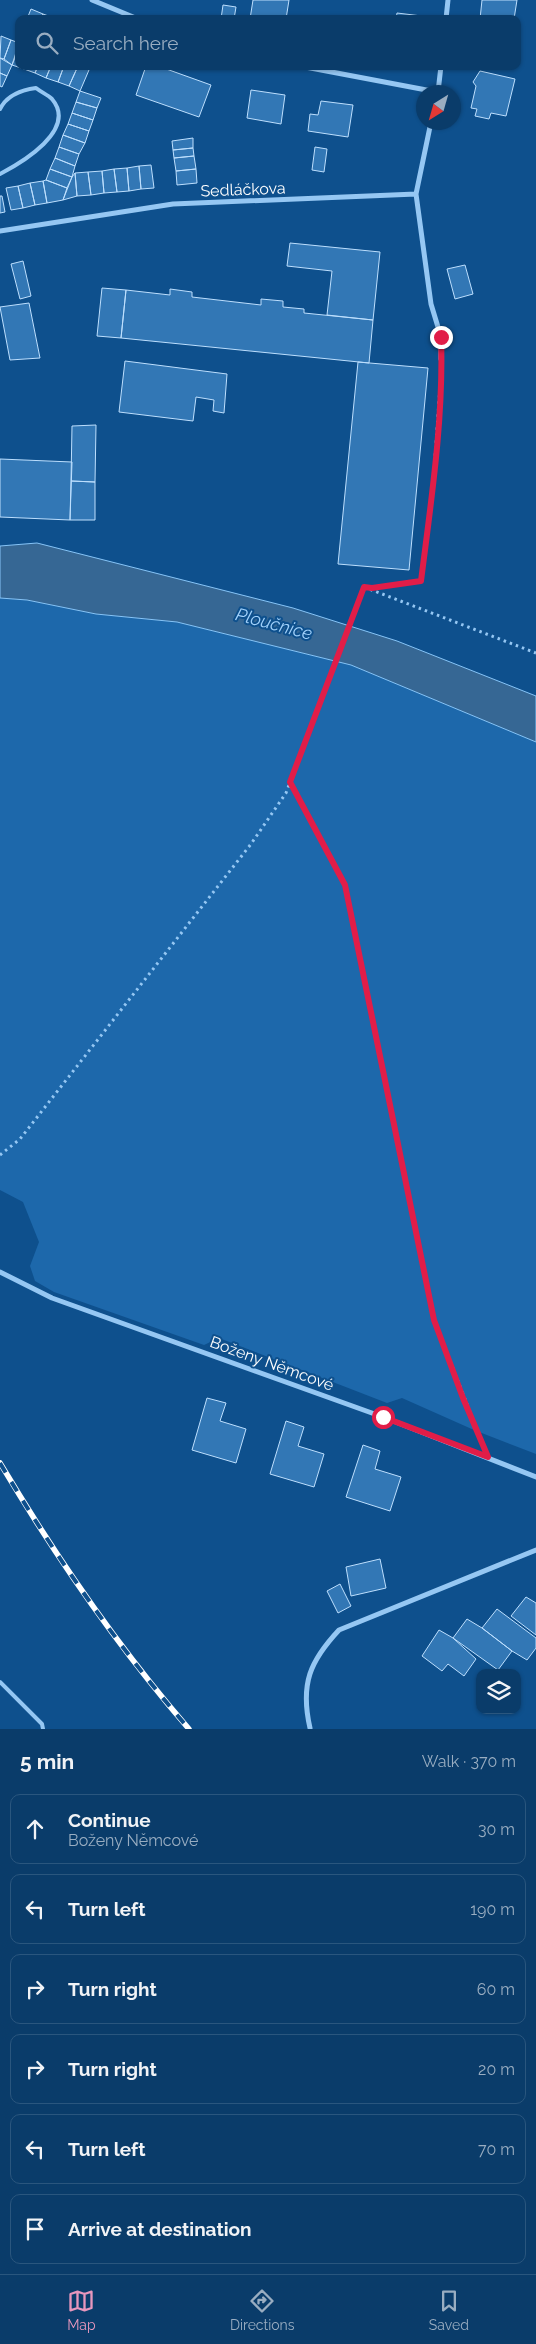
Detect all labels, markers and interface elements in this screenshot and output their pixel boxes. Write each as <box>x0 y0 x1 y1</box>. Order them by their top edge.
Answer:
search box <box>15 15 521 70</box>
icon: search <box>33 29 61 57</box>
text: Search here <box>73 32 179 54</box>
north arrow <box>416 85 461 130</box>
street label: Sedláčkova <box>200 179 286 200</box>
route end <box>430 326 453 349</box>
water label: Ploučnice <box>234 603 315 644</box>
street label: Boženy Němcové <box>207 1332 336 1395</box>
route start <box>372 1406 395 1429</box>
map controls <box>476 1669 521 1714</box>
button: layers <box>476 1669 521 1714</box>
text: 5 min <box>20 1749 74 1774</box>
text: Walk · 370 m <box>422 1752 516 1771</box>
text: Continue <box>68 1809 151 1831</box>
icon: ahead <box>21 1815 49 1843</box>
text: 30 m <box>478 1820 515 1839</box>
text: Boženy Němcové <box>68 1831 198 1850</box>
icon: left <box>21 1895 49 1923</box>
text: Turn left <box>68 1898 145 1920</box>
text: 190 m <box>470 1900 515 1919</box>
icon: right <box>21 1975 49 2003</box>
text: Turn right <box>68 1978 157 2000</box>
text: 60 m <box>477 1980 515 1999</box>
icon: right <box>21 2055 49 2083</box>
text: Turn right <box>68 2058 157 2080</box>
text: 20 m <box>478 2060 515 2079</box>
icon: left <box>21 2135 49 2163</box>
text: Turn left <box>68 2138 145 2160</box>
text: 70 m <box>478 2140 515 2159</box>
icon: arrive <box>21 2215 49 2243</box>
text: Arrive at destination <box>68 2218 252 2240</box>
tab: Map <box>67 2287 96 2333</box>
tab: Directions <box>230 2287 295 2333</box>
tab: Saved <box>429 2287 469 2333</box>

